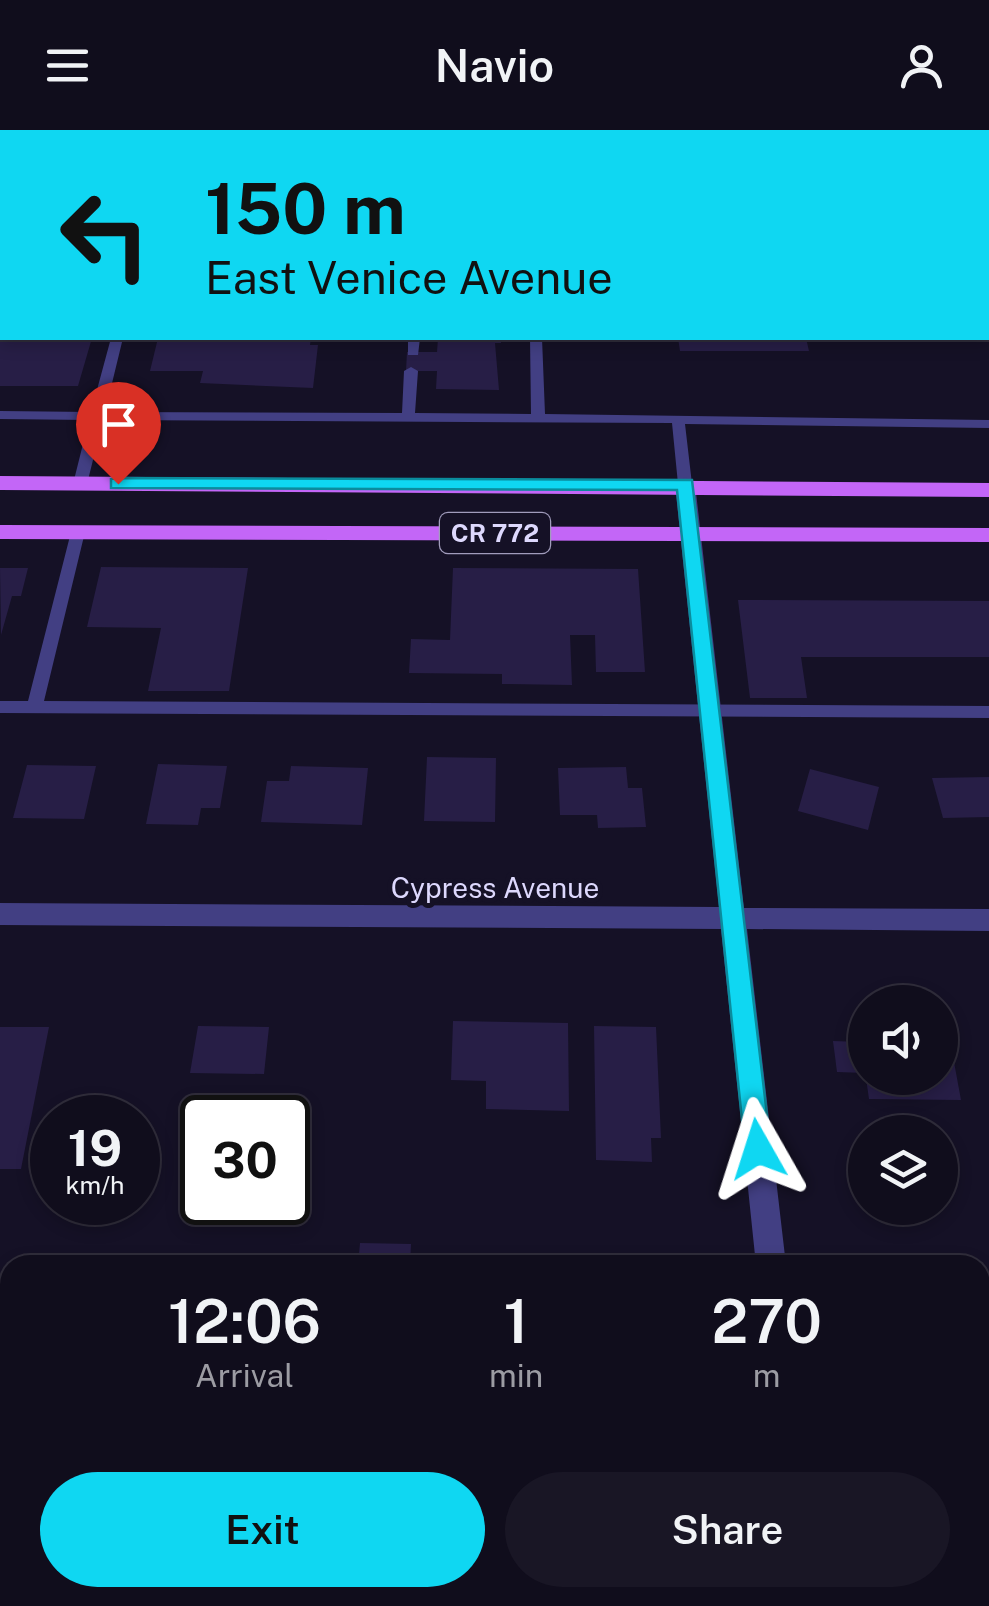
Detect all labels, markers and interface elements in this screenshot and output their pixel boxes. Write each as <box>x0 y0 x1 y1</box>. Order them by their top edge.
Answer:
icon: menu <box>40 38 95 93</box>
icon: person <box>894 38 949 93</box>
text: Navio <box>435 39 554 92</box>
text: 150 m <box>205 167 406 250</box>
icon: left <box>40 170 170 300</box>
text: East Venice Avenue <box>205 251 613 304</box>
pin <box>76 382 161 485</box>
icon: arrive <box>91 397 146 452</box>
road number: CR 772 <box>440 513 550 553</box>
street label: Cypress Avenue <box>391 871 599 904</box>
map controls <box>848 985 958 1225</box>
button: sound <box>848 985 958 1095</box>
speed limit sign: 30 <box>180 1095 310 1225</box>
position arrow <box>706 1097 810 1201</box>
button: layers <box>848 1115 958 1225</box>
text: 19 <box>68 1118 122 1177</box>
text: km/h <box>66 1170 124 1200</box>
text: 12:06 <box>168 1286 321 1357</box>
text: 1 <box>504 1286 529 1357</box>
text: 270 <box>711 1286 822 1357</box>
text: Arrival <box>195 1357 294 1394</box>
text: min <box>489 1357 543 1394</box>
text: m <box>753 1357 780 1394</box>
button: Exit <box>40 1472 485 1587</box>
button: Share <box>505 1472 950 1587</box>

